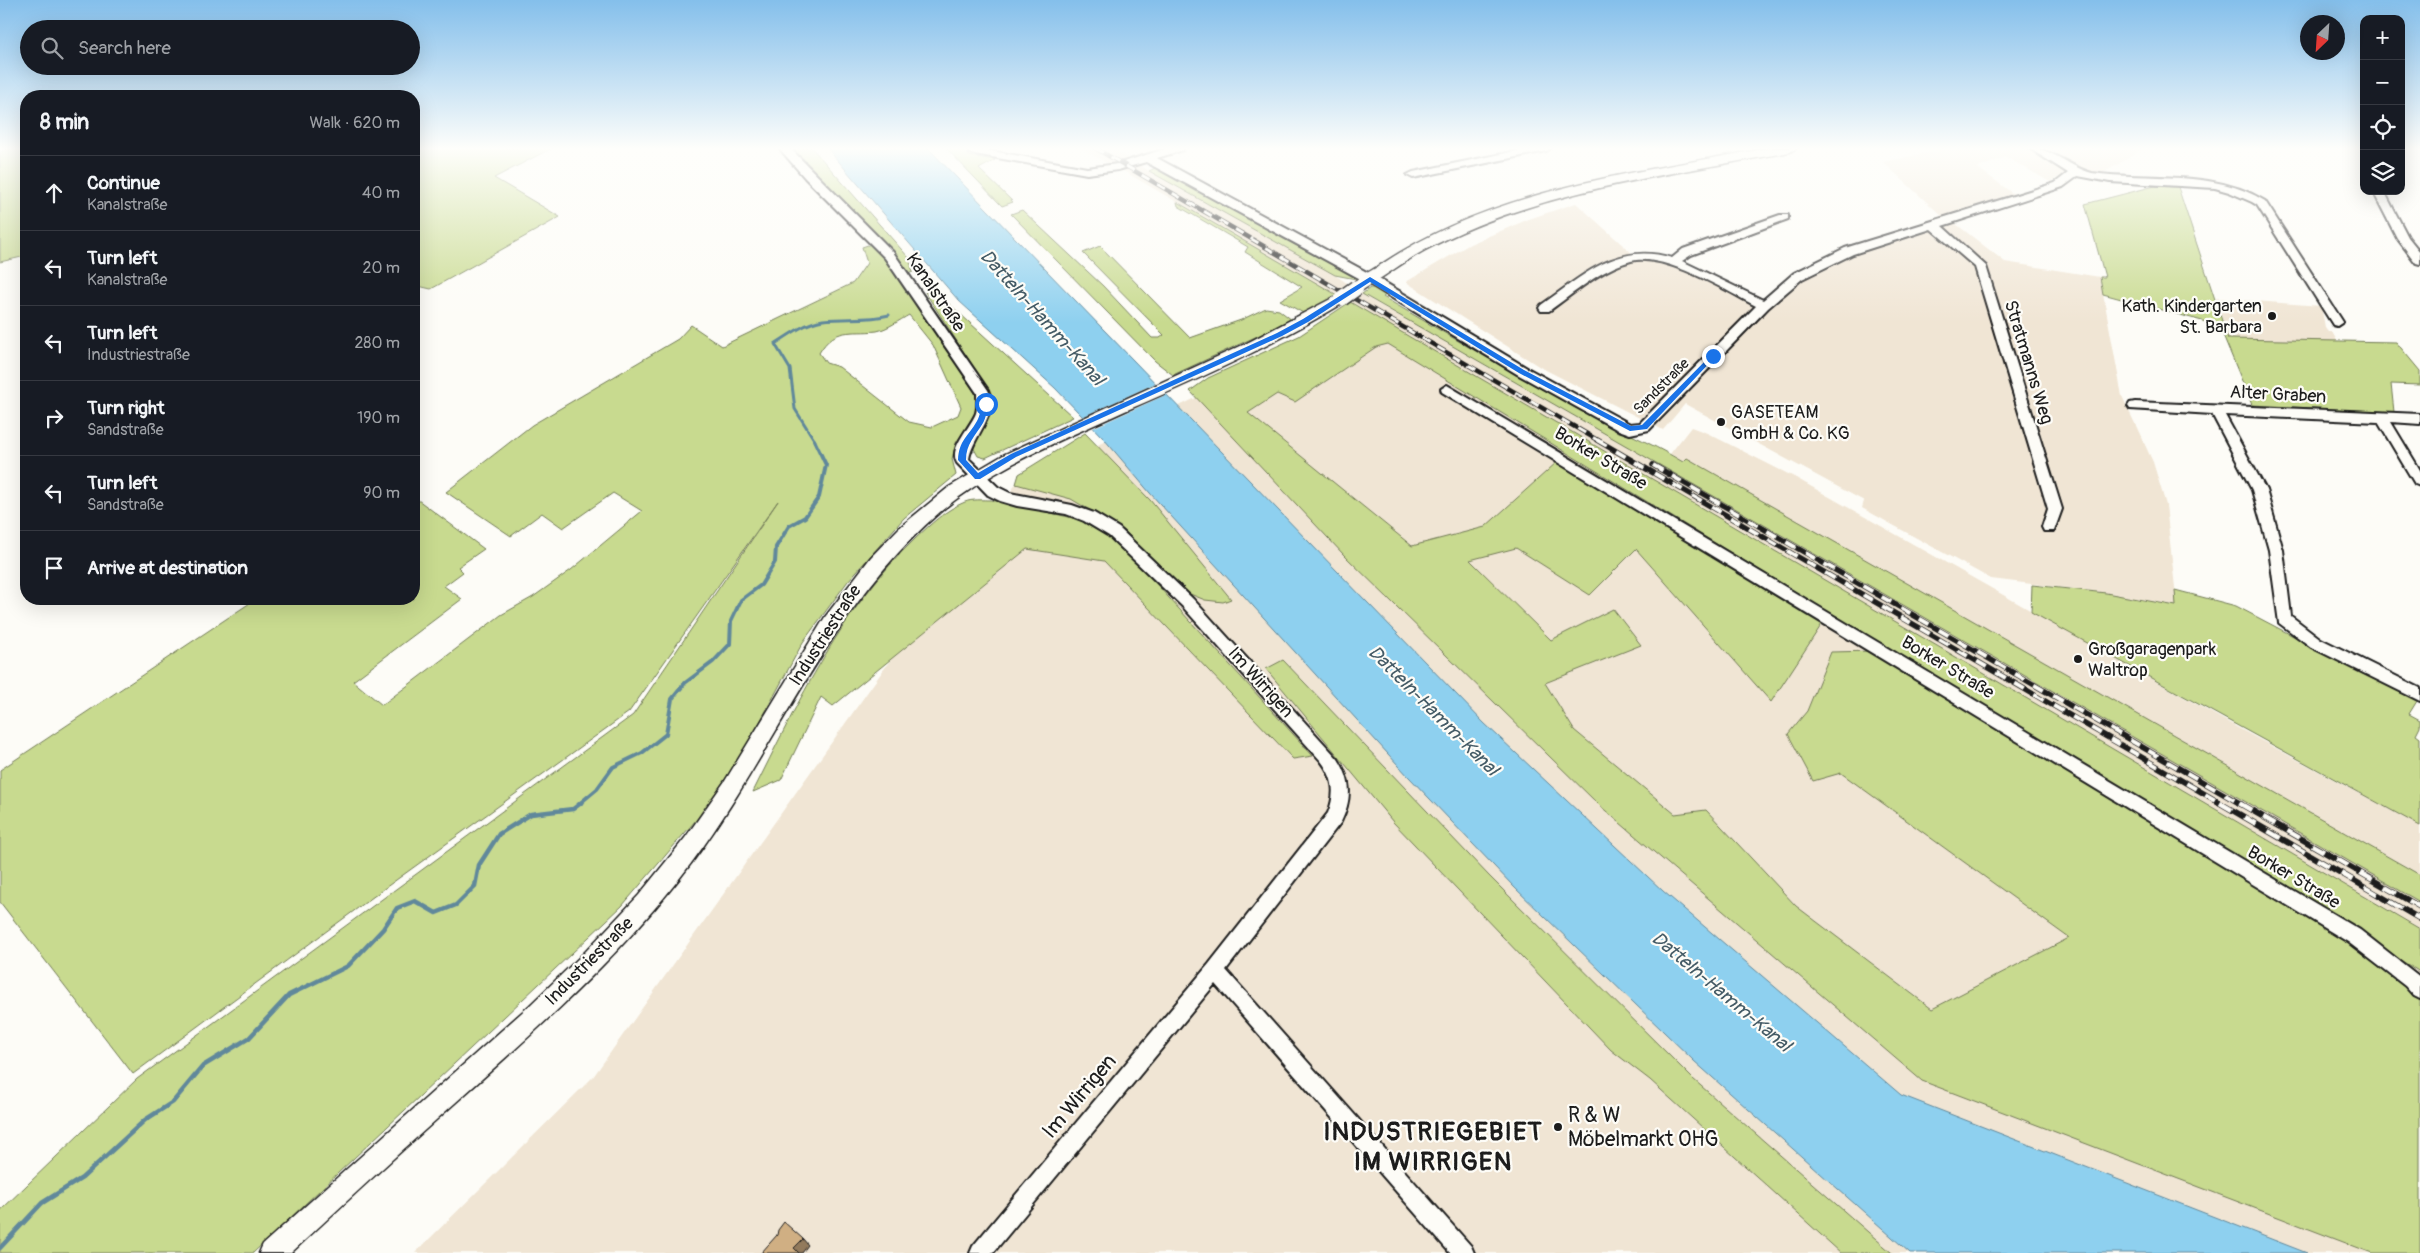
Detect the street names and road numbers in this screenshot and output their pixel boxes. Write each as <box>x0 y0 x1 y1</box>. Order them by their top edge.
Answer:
street label: Kanalstraße <box>901 248 970 336</box>
street label: Stratmanns Weg <box>1999 297 2058 427</box>
street label: Sandstraße <box>1629 354 1694 418</box>
street label: Alter Graben <box>2229 380 2327 409</box>
street label: Borker Straße <box>1550 422 1651 495</box>
street label: Industriestraße <box>784 580 867 690</box>
street label: Borker Straße <box>1897 631 1998 704</box>
street label: Im Wirrigen <box>1223 642 1298 722</box>
street label: Borker Straße <box>2243 841 2344 914</box>
street label: Industriestraße <box>540 912 638 1010</box>
street label: Im Wirrigen <box>1036 1049 1122 1144</box>

